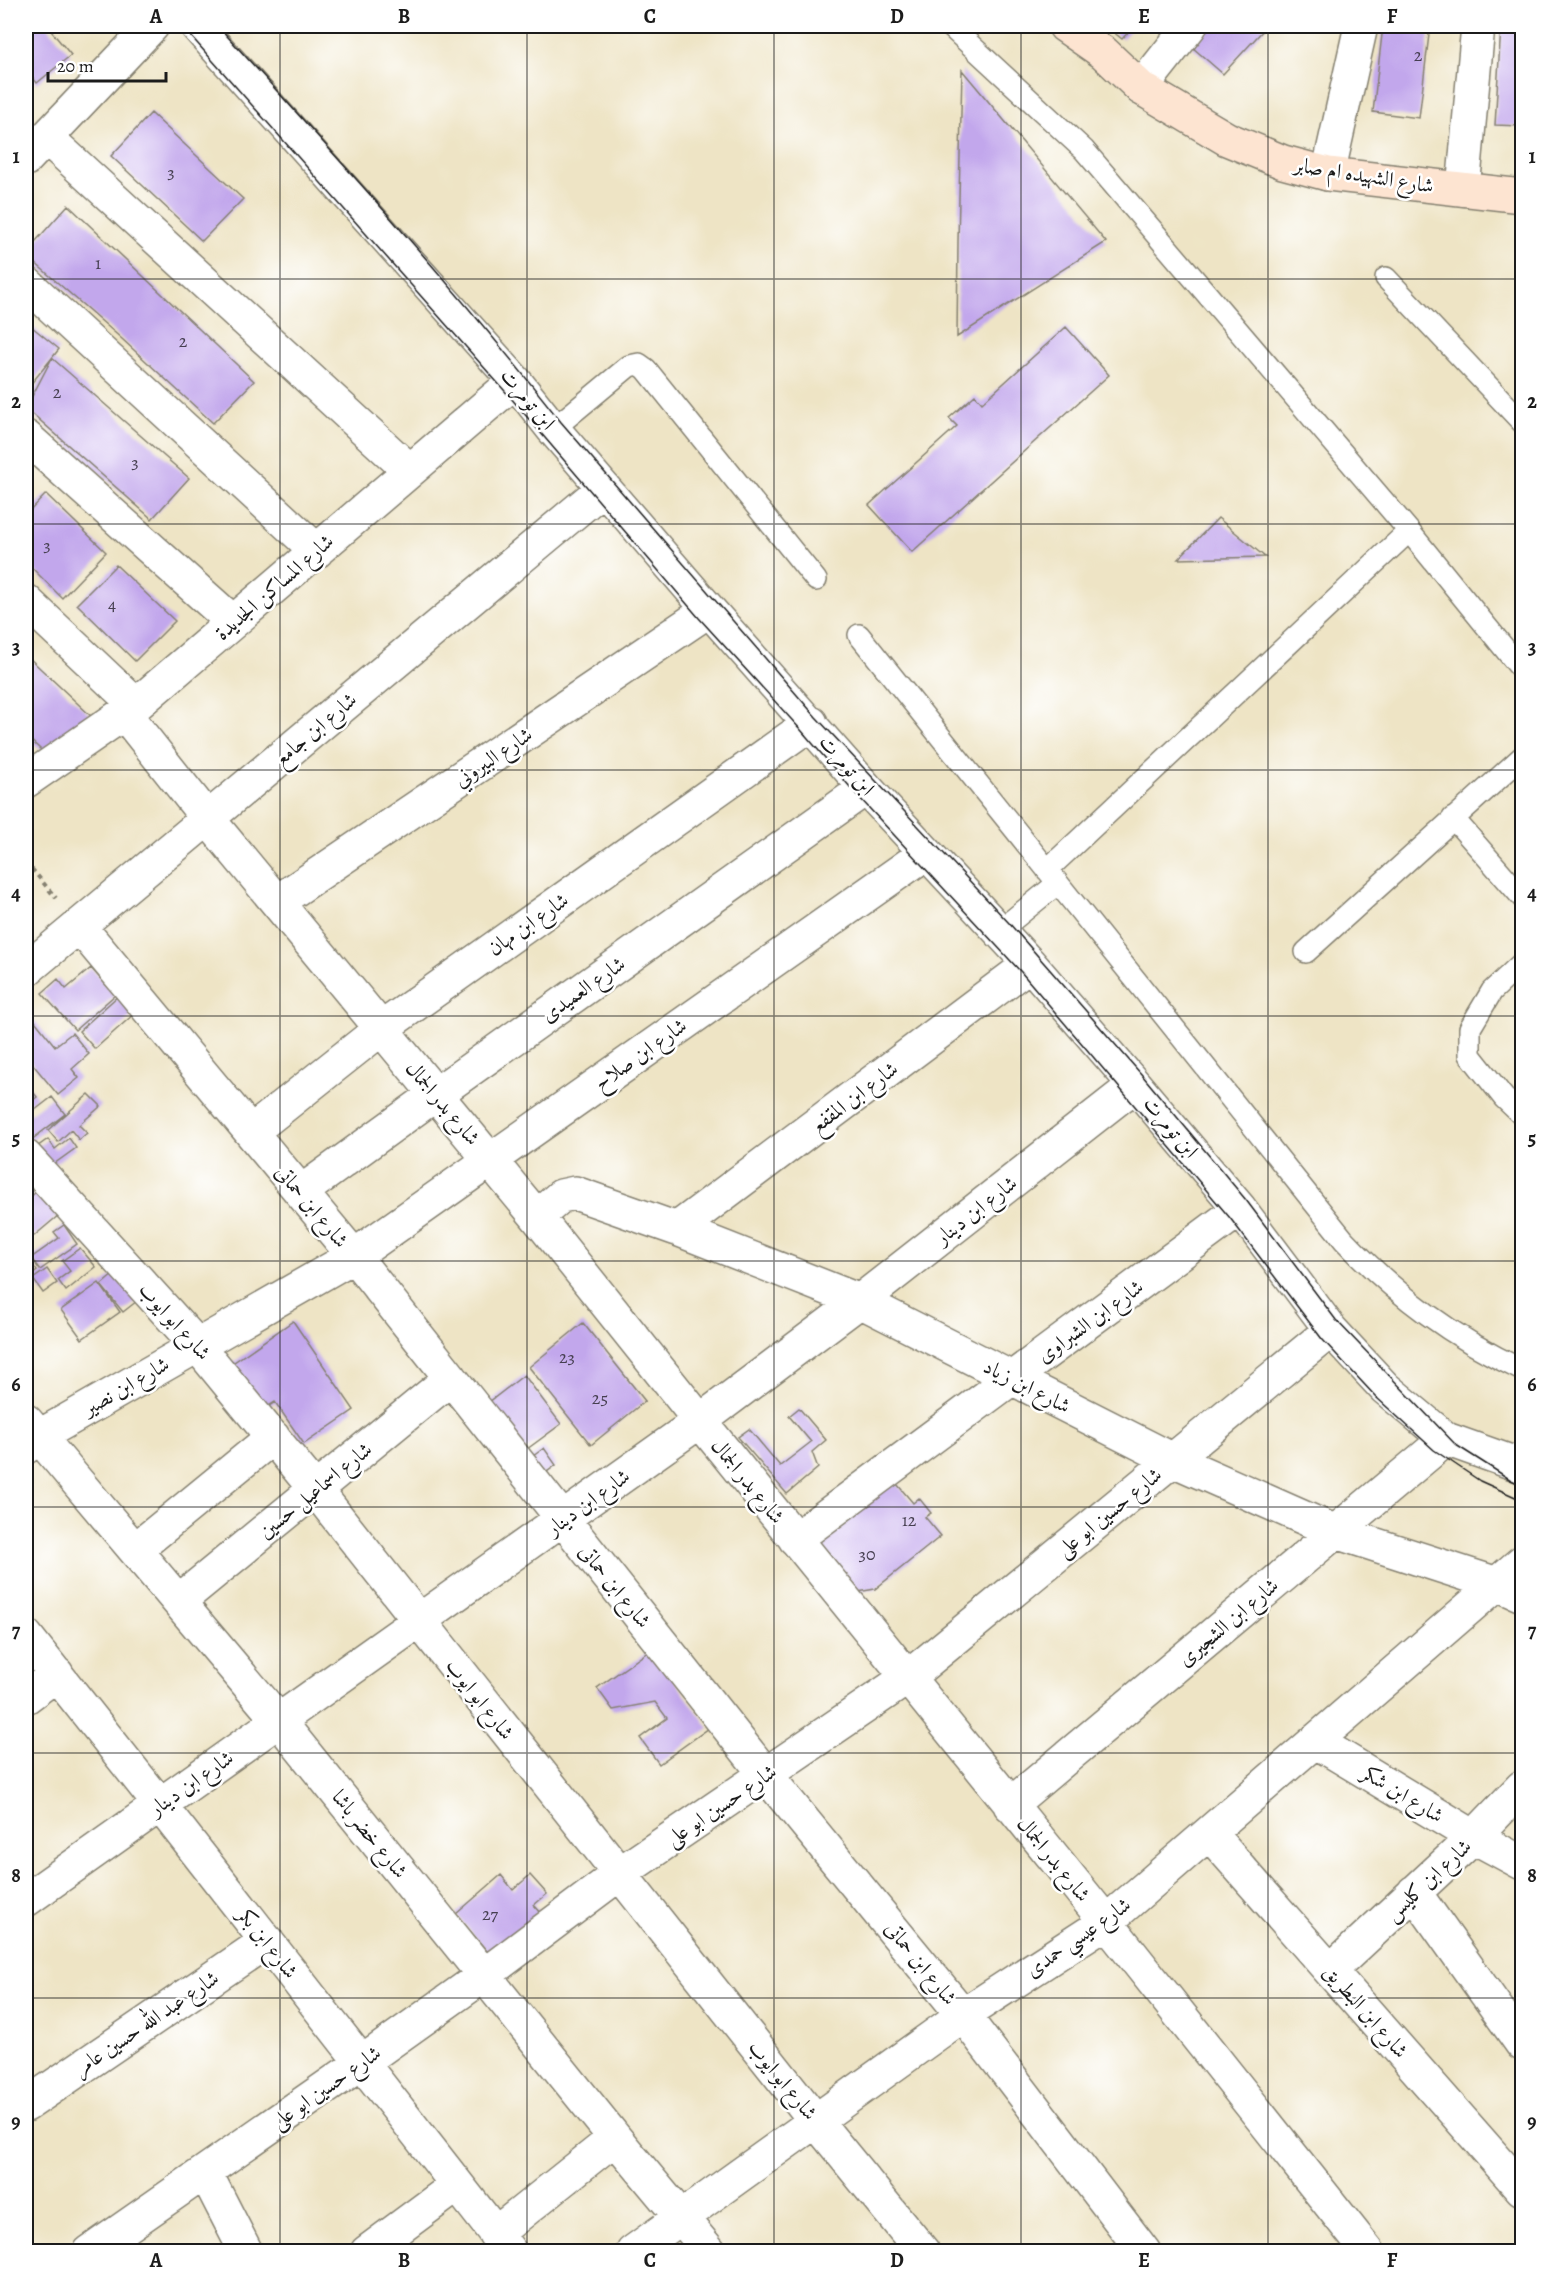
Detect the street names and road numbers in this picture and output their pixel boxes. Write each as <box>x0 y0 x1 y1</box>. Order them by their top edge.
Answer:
street label: شارع الشهيده ام صابر <box>1290 150 1436 204</box>
street label: ابن تومرت <box>493 362 562 436</box>
street label: شارع المساكن الجديدة <box>208 527 342 650</box>
street label: شارع ابن جامع <box>267 686 366 776</box>
street label: شارع البيروني <box>448 720 540 797</box>
street label: ابن تومرت <box>812 729 881 802</box>
street label: شارع ابن مهان <box>482 886 576 965</box>
street label: شارع العميدى <box>535 950 633 1032</box>
street label: شارع ابن صلاح <box>588 1012 695 1101</box>
street label: شارع بدر الجمال <box>396 1055 487 1154</box>
street label: شارع ابن المقفع <box>804 1055 907 1143</box>
street label: ابن تومرت <box>1136 1090 1205 1164</box>
street label: شارع ابن حماتى <box>266 1158 355 1256</box>
street label: شارع ابن دينار <box>927 1169 1025 1255</box>
street label: شارع ابن الشبراوى <box>1031 1273 1151 1373</box>
street label: شارع ابو ايوب <box>130 1276 217 1369</box>
street label: شارع ابن نصير <box>76 1350 176 1427</box>
street label: شارع ابن زياد <box>977 1352 1075 1423</box>
street label: شارع بدر الجمال <box>702 1432 791 1532</box>
street label: شارع اسماعيل حسين <box>252 1435 380 1548</box>
street label: شارع حسين ابو على <box>1050 1461 1170 1566</box>
street label: شارع ابن دينار <box>539 1462 638 1546</box>
street label: شارع ابن حماتى <box>569 1538 658 1636</box>
street label: شارع ابن الشجيرى <box>1172 1571 1287 1676</box>
street label: شارع ابو ايوب <box>436 1653 521 1748</box>
street label: شارع ابن دينار <box>141 1744 241 1827</box>
street label: شارع حسين ابو على <box>660 1757 784 1856</box>
street label: شارع ابن شكر <box>1353 1758 1449 1833</box>
street label: شارع خضر باشا <box>323 1784 414 1887</box>
street label: شارع بدر الجمال <box>1008 1810 1097 1910</box>
street label: شارع ابن كليس <box>1379 1833 1480 1930</box>
street label: شارع عيسي حمدى <box>1020 1890 1140 1989</box>
street label: شارع ابن بكر <box>227 1900 305 1987</box>
street label: شارع ابن حماتى <box>875 1915 964 2013</box>
street label: شارع ابن البطريق <box>1314 1958 1415 2067</box>
street label: شارع عبد الله حسين عامر <box>66 1961 227 2085</box>
street label: شارع ابو ايوب <box>739 2034 824 2129</box>
street label: شارع حسين ابو على <box>265 2039 389 2139</box>

